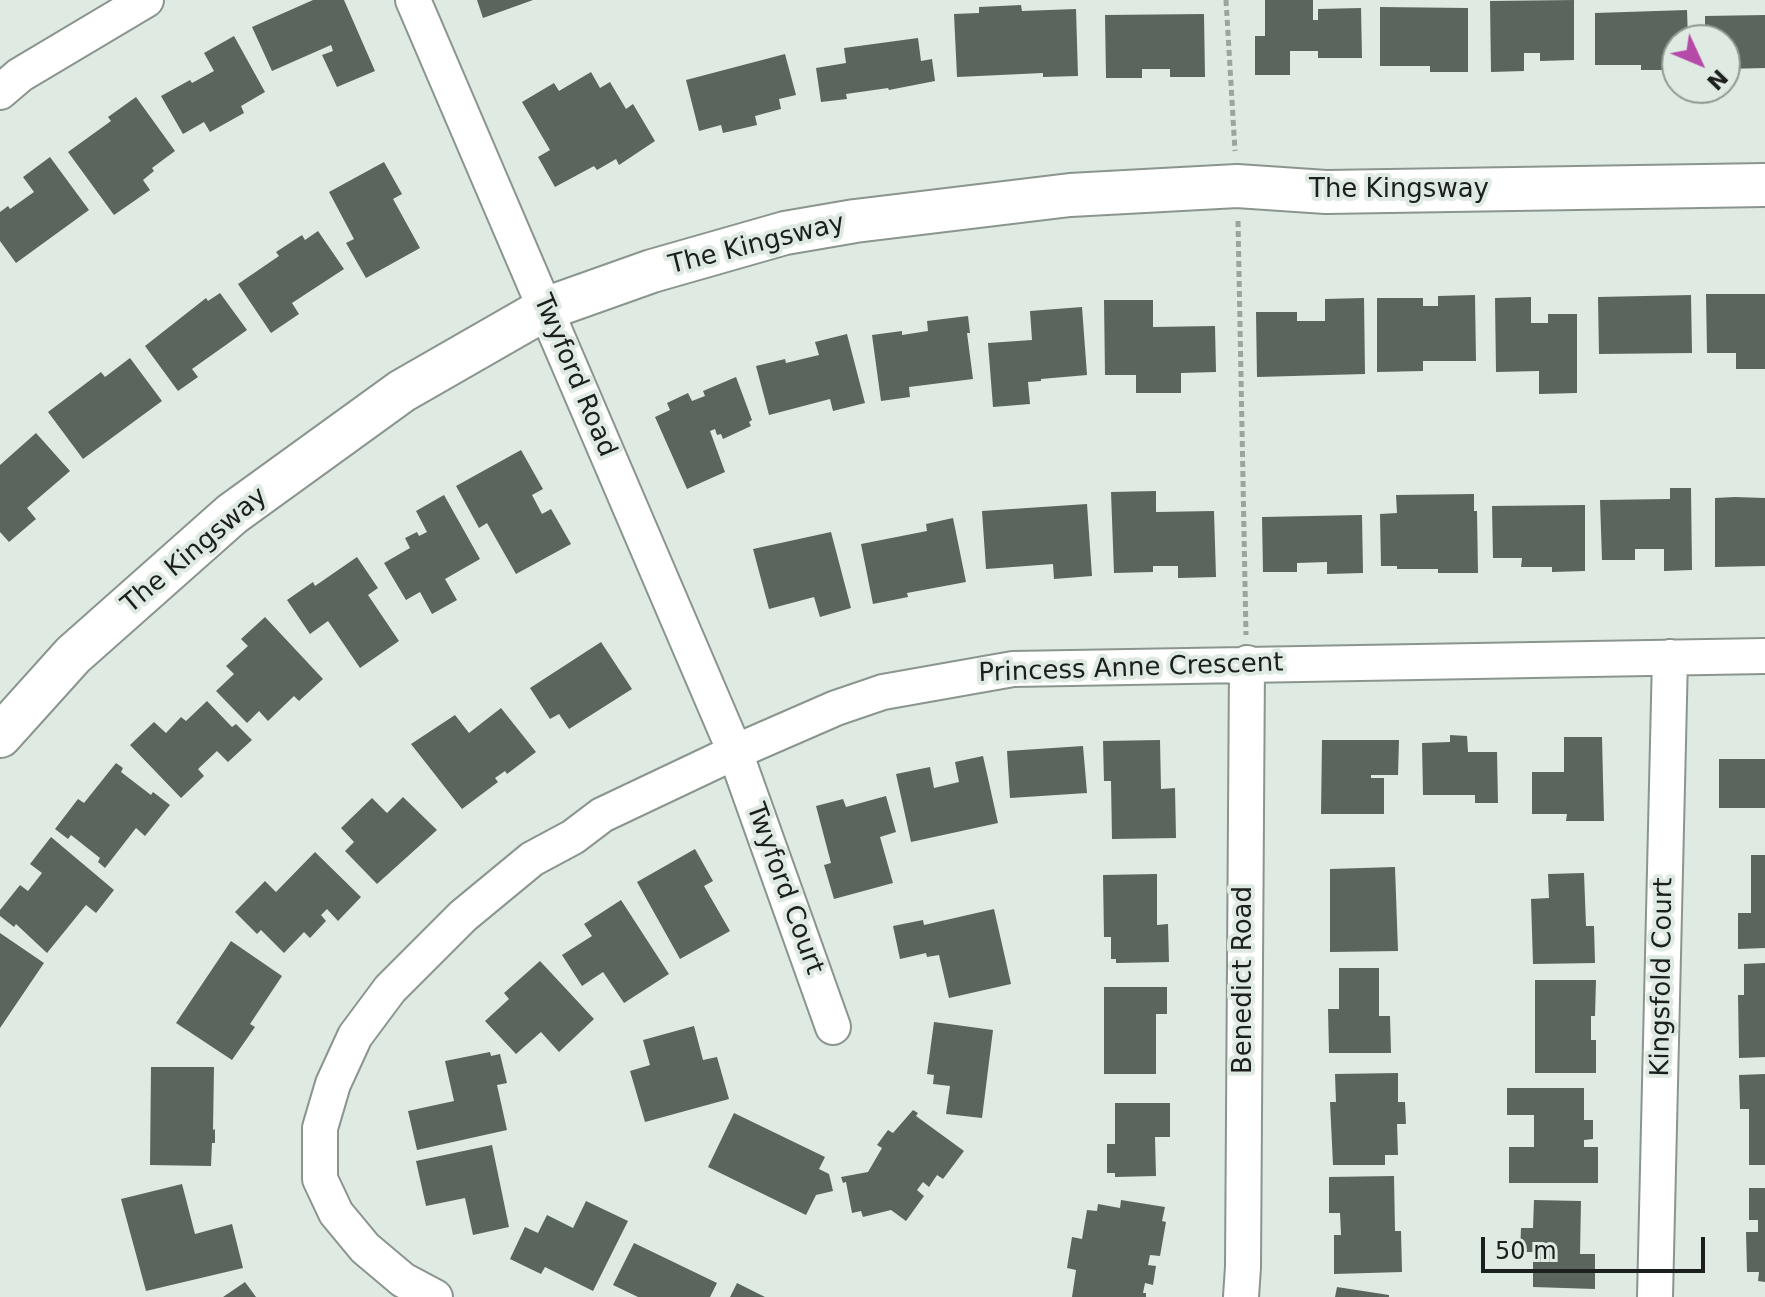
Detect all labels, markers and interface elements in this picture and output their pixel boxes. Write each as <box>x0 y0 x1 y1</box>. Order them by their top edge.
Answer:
north arrow <box>1661 24 1741 104</box>
text: N <box>1702 64 1733 95</box>
street label: The Kingsway <box>1309 174 1489 206</box>
street label: The Kingsway <box>666 208 848 282</box>
street label: Twyford Road <box>526 290 622 462</box>
street label: The Kingsway <box>116 481 274 621</box>
street label: Princess Anne Crescent <box>978 648 1284 690</box>
street label: Twyford Court <box>739 799 829 979</box>
street label: Kingsfold Court <box>1646 877 1680 1077</box>
street label: Benedict Road <box>1228 886 1260 1074</box>
scale bar <box>1485 1221 1709 1271</box>
text: 50 m <box>1495 1237 1557 1265</box>

